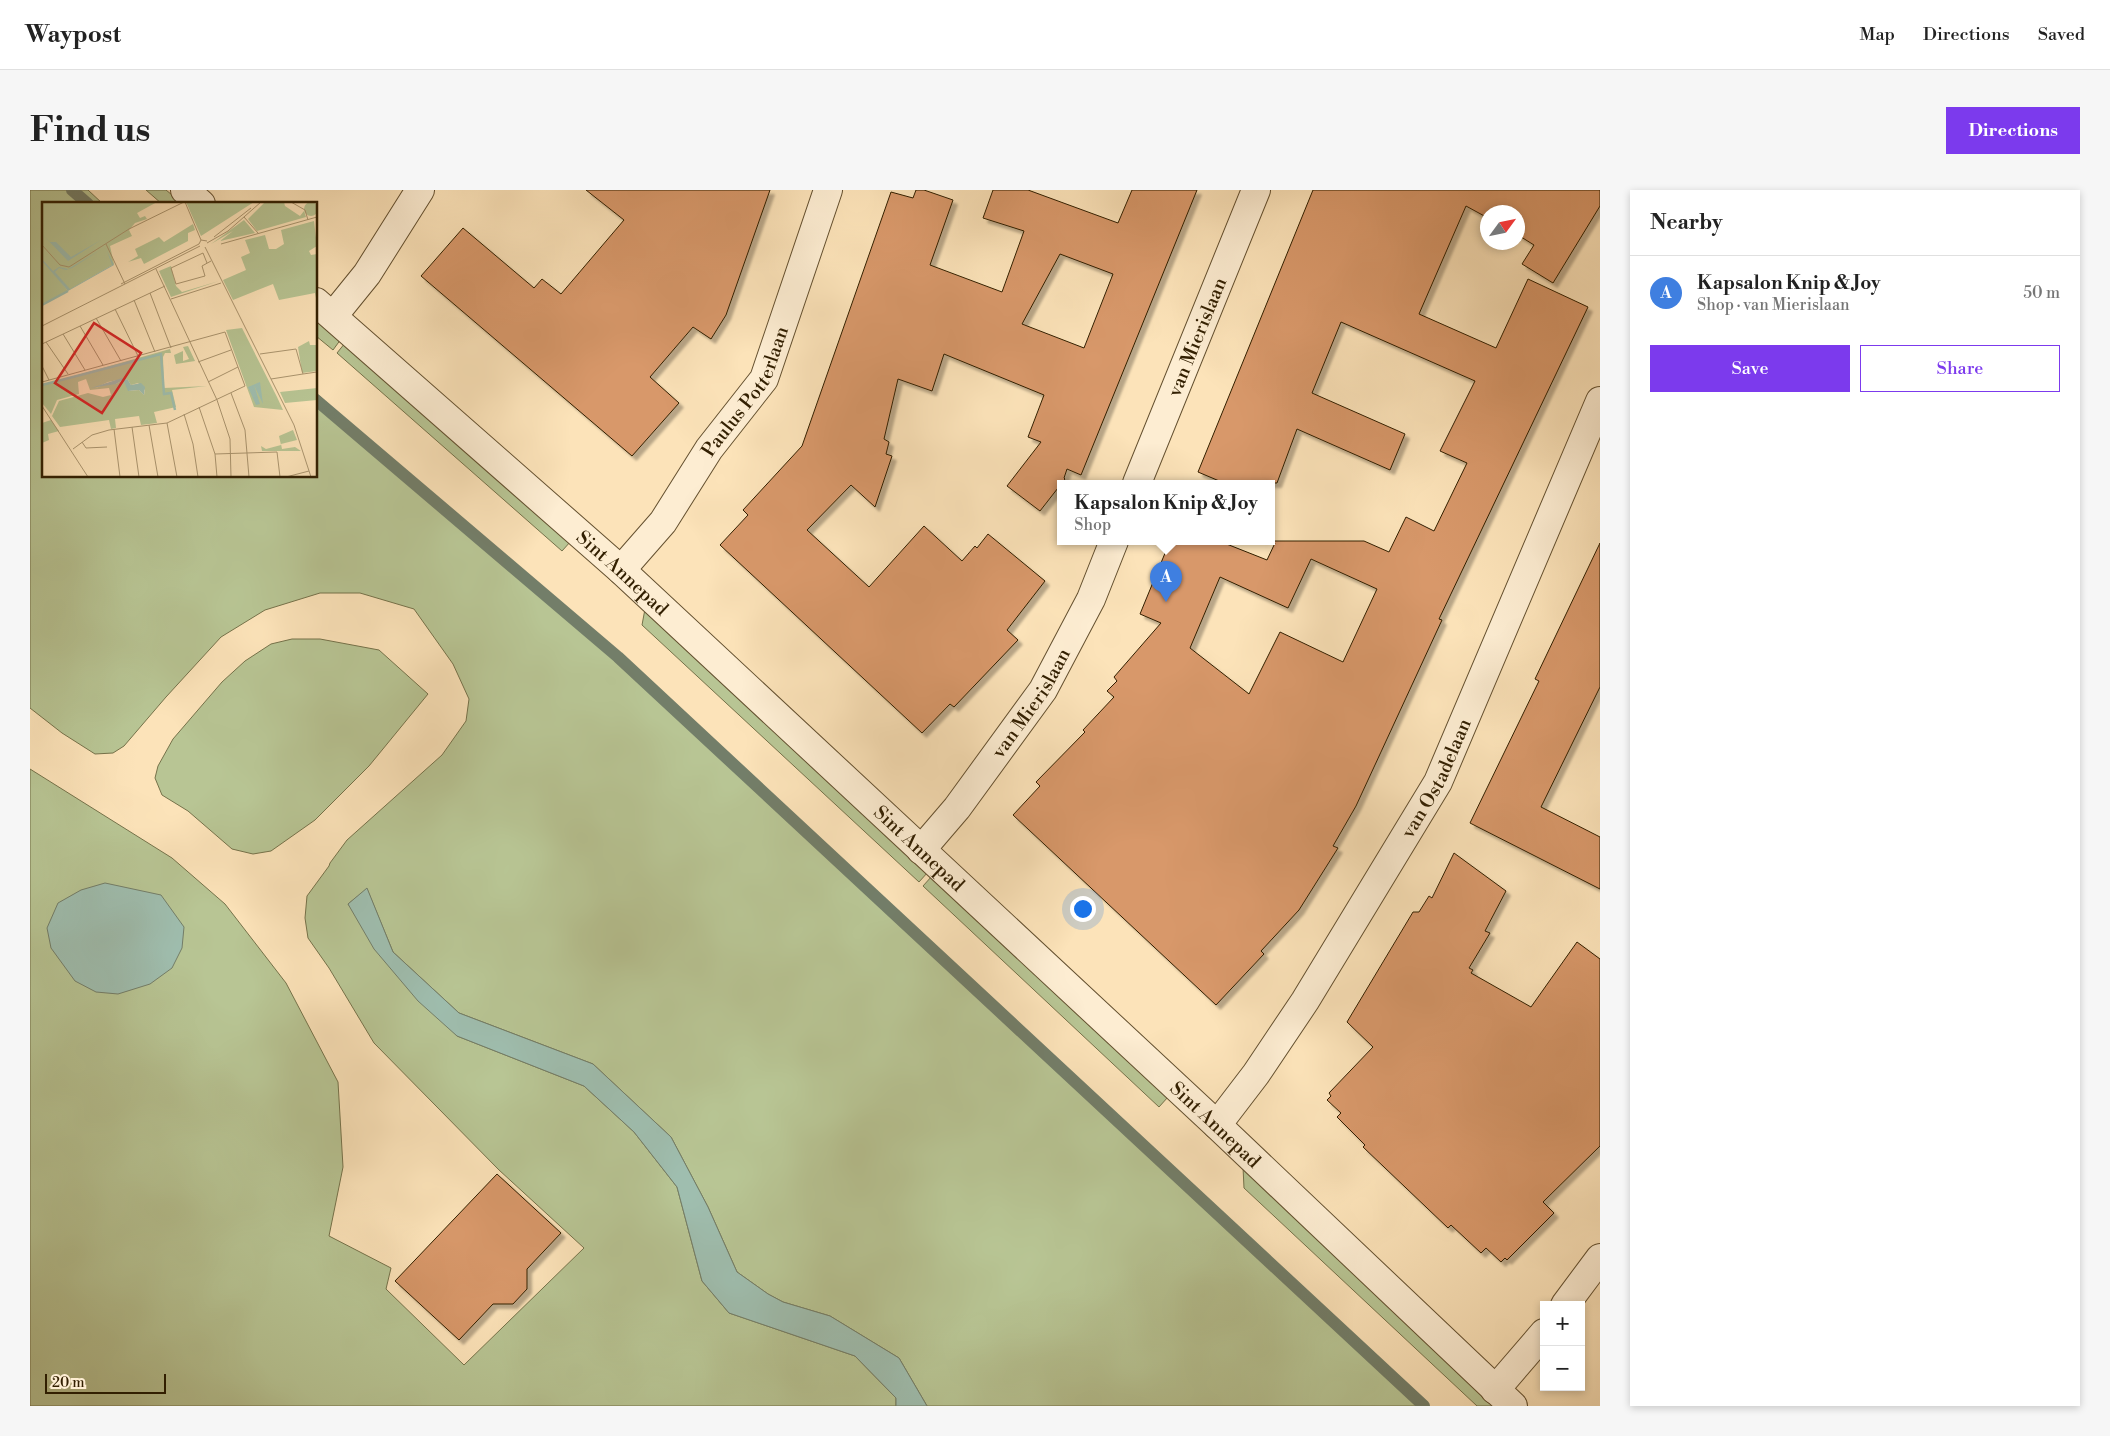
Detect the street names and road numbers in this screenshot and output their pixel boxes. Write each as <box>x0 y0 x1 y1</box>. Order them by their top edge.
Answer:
street label: van Mierislaan <box>1162 274 1232 401</box>
street label: Paulus Potterlaan <box>696 323 794 461</box>
street label: Sint Annepad <box>571 525 673 621</box>
street label: van Mierislaan <box>986 644 1076 764</box>
street label: van Ostadelaan <box>1395 715 1477 843</box>
street label: Sint Annepad <box>868 800 970 897</box>
street label: Sint Annepad <box>1165 1076 1266 1173</box>

